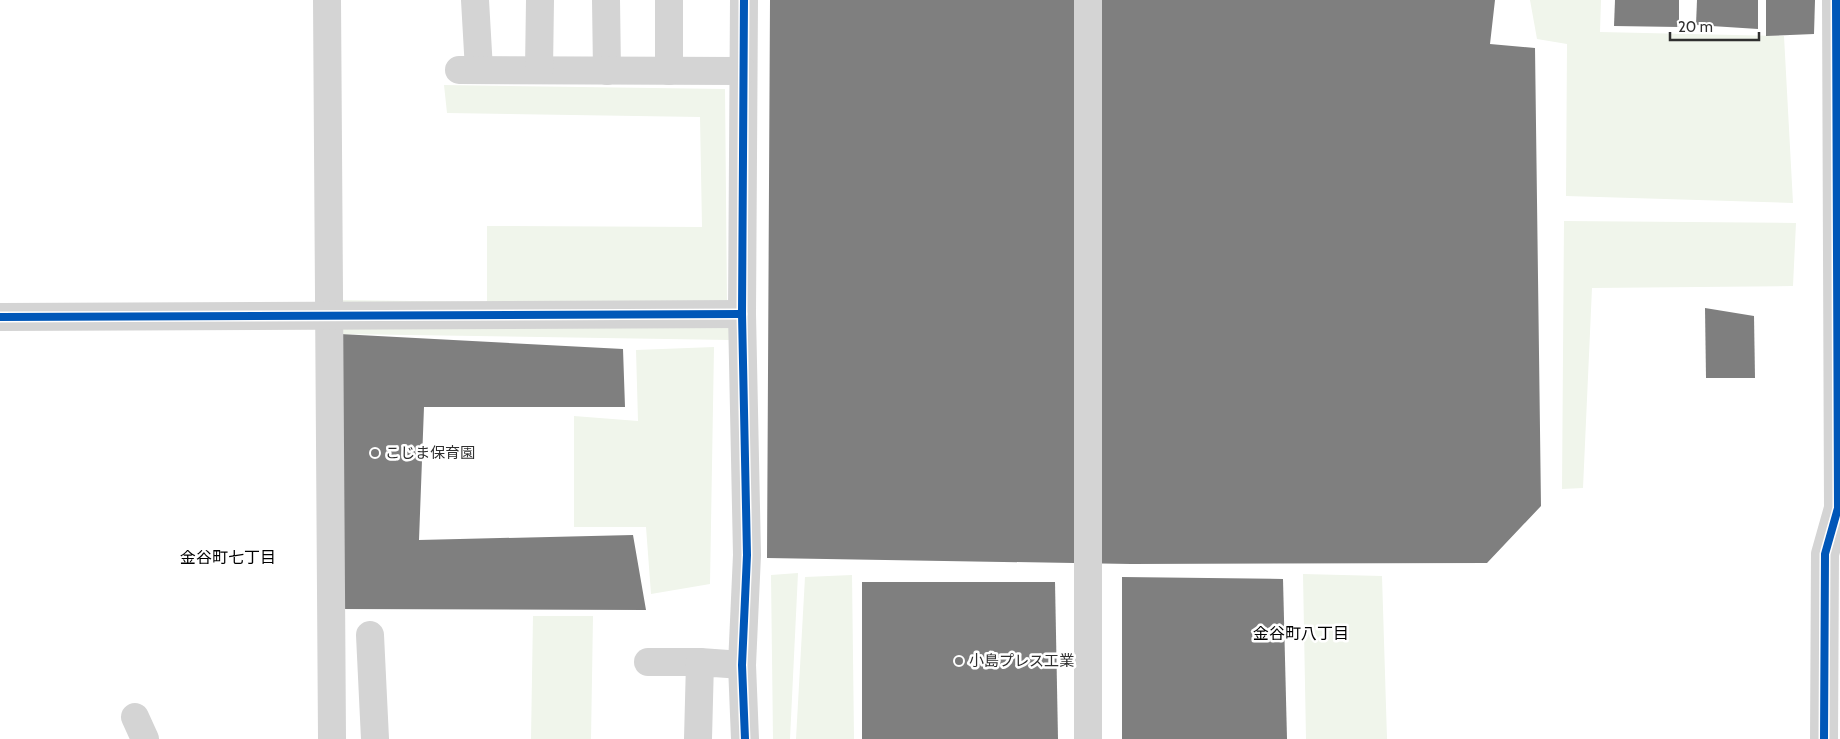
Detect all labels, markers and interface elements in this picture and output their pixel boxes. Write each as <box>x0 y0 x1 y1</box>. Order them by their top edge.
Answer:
scale bar <box>1670 10 1759 42</box>
text: 20 m <box>1678 18 1713 36</box>
place label: こじま保育園 <box>385 444 475 462</box>
marker: こじま保育園 <box>369 447 381 459</box>
district label: 金谷町七丁目 <box>180 548 276 567</box>
district label: 金谷町八丁目 <box>1253 624 1349 643</box>
place label: 小島プレス工業 <box>969 652 1074 670</box>
marker: 小島プレス工業 <box>953 655 965 667</box>

